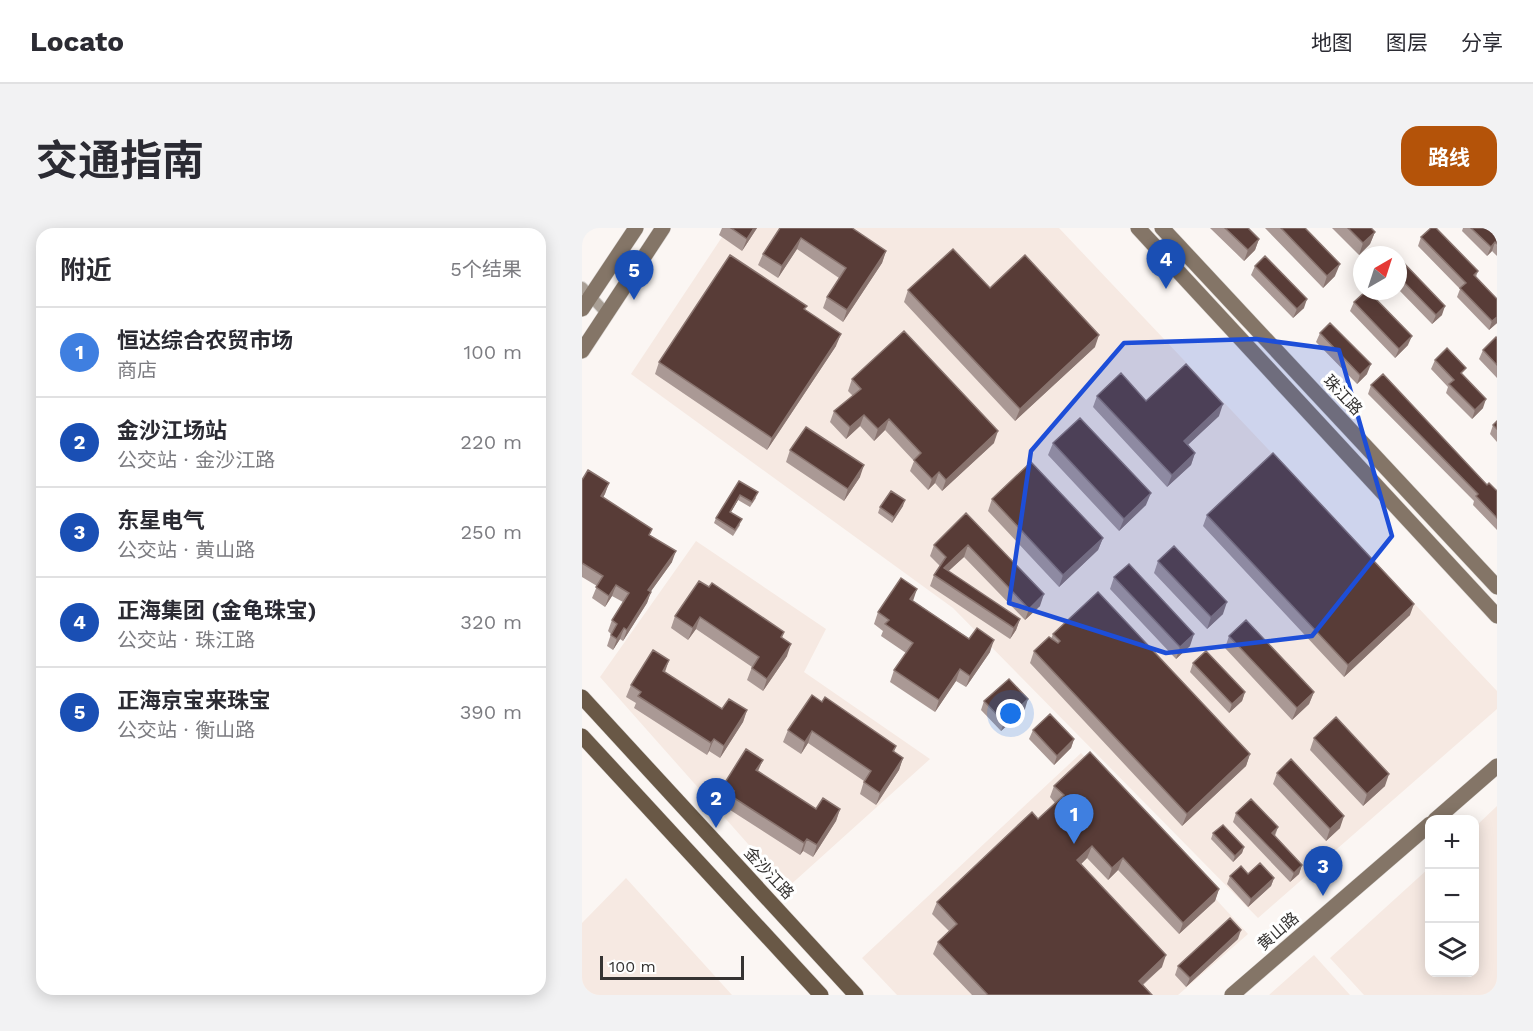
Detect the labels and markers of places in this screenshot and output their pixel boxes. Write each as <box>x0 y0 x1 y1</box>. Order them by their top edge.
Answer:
pin: 4 <box>1146 239 1186 289</box>
pin: 5 <box>614 250 654 300</box>
pin: 2 <box>696 778 736 828</box>
pin: 1 <box>1054 794 1094 844</box>
pin: 3 <box>1304 846 1342 896</box>

